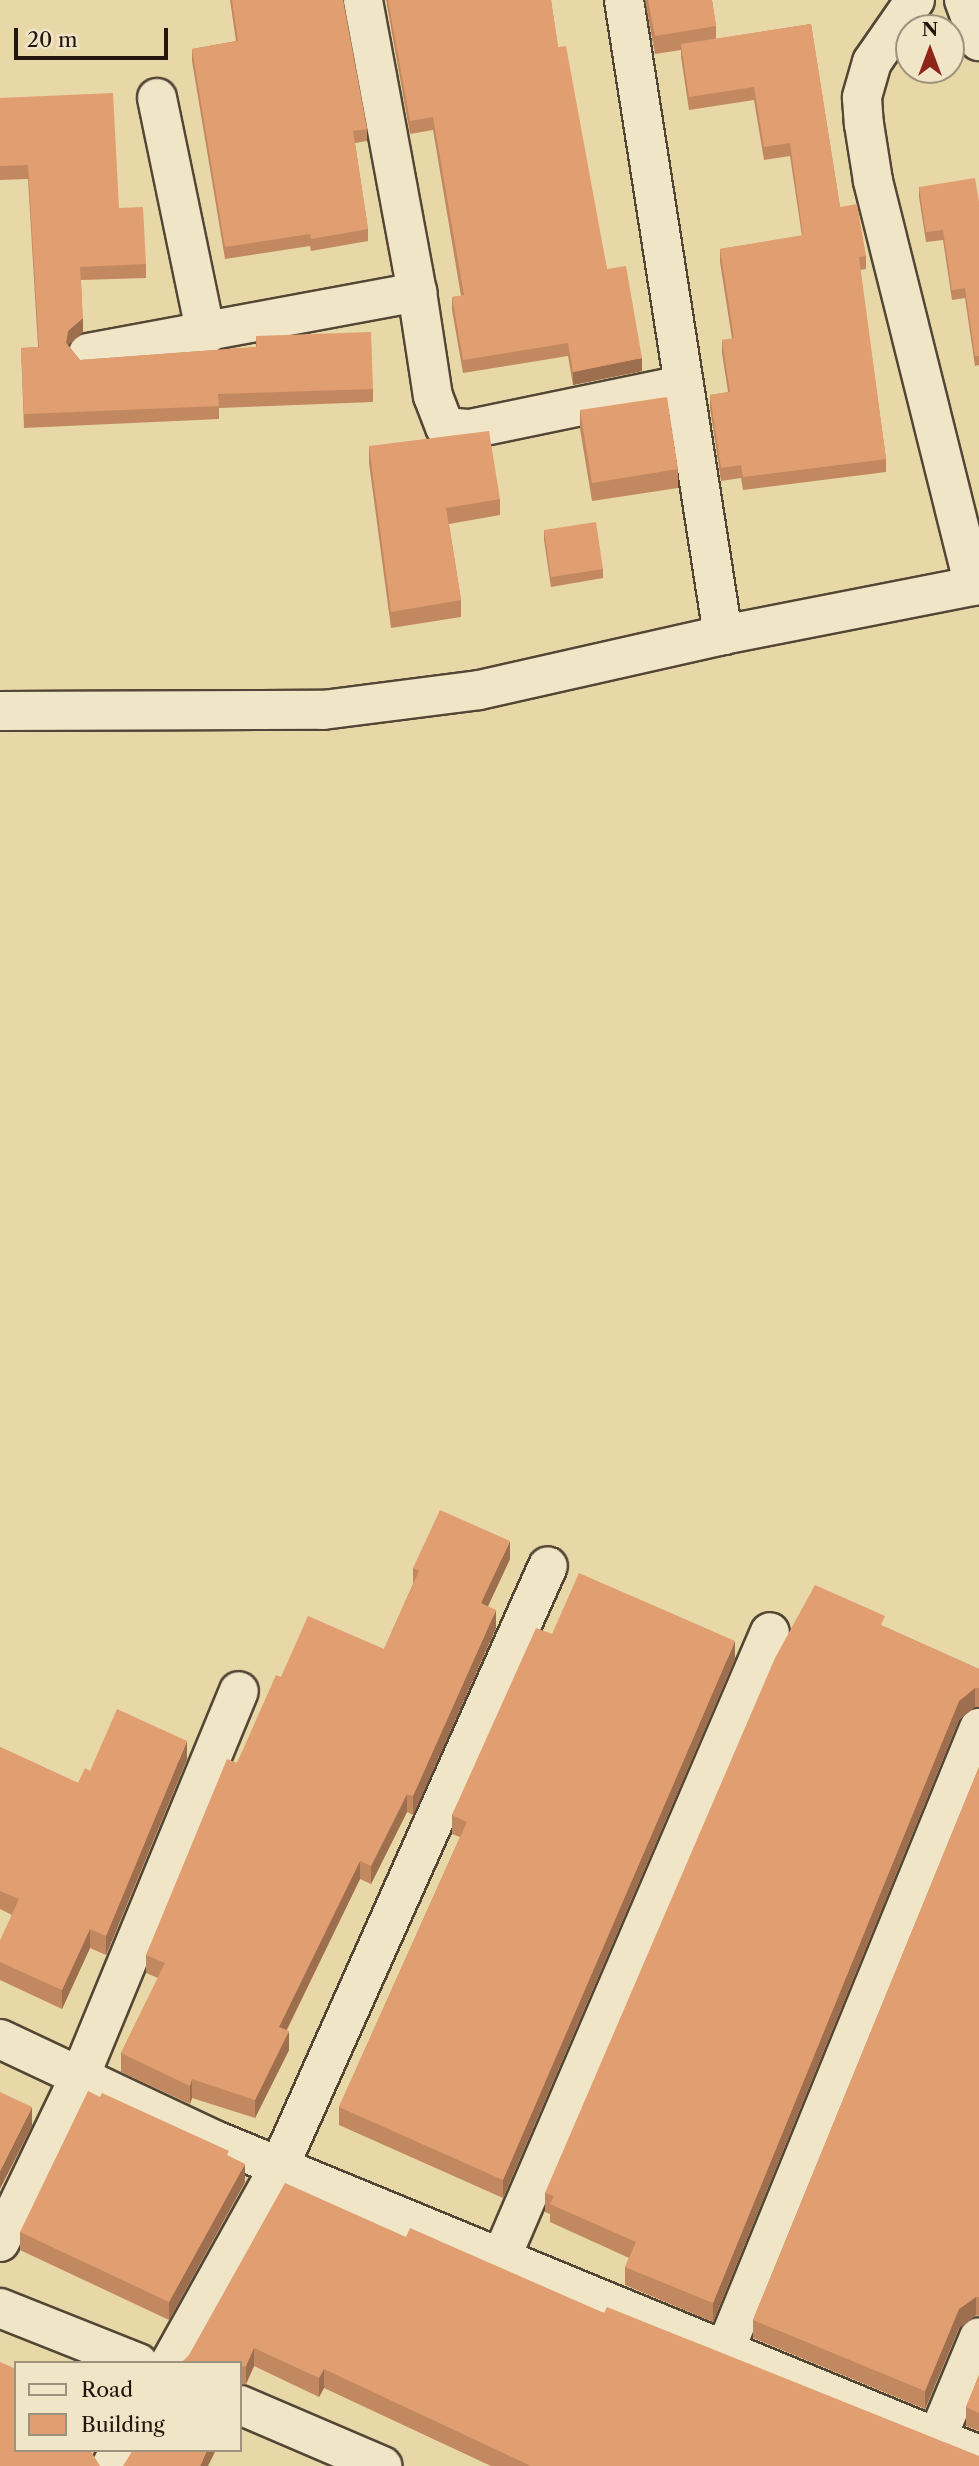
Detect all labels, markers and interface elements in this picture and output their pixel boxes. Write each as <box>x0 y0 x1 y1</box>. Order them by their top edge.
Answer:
scale bar <box>18 14 172 58</box>
north arrow <box>895 14 965 84</box>
text: N <box>922 18 938 41</box>
text: 20 m <box>27 27 78 52</box>
legend <box>14 2361 242 2452</box>
text: Road <box>81 2377 133 2402</box>
text: Building <box>81 2412 165 2437</box>

